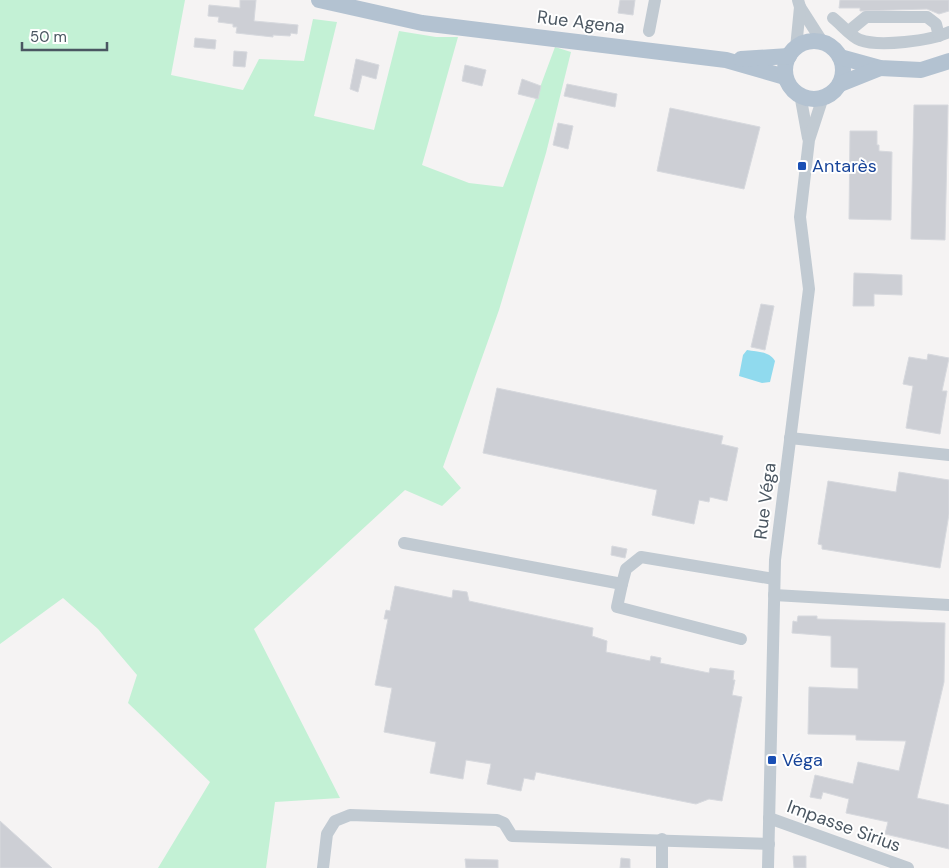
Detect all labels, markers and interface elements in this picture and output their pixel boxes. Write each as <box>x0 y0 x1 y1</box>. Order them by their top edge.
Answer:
street label: Rue Agena <box>536 5 626 39</box>
scale bar <box>22 20 108 52</box>
text: 50 m <box>30 27 67 47</box>
place label: Antarès <box>812 154 877 178</box>
marker: Antarès <box>796 160 808 172</box>
street label: Rue Véga <box>748 461 782 541</box>
place label: Véga <box>782 748 823 772</box>
marker: Véga <box>766 754 778 766</box>
street label: Impasse Sirius <box>784 794 904 858</box>

